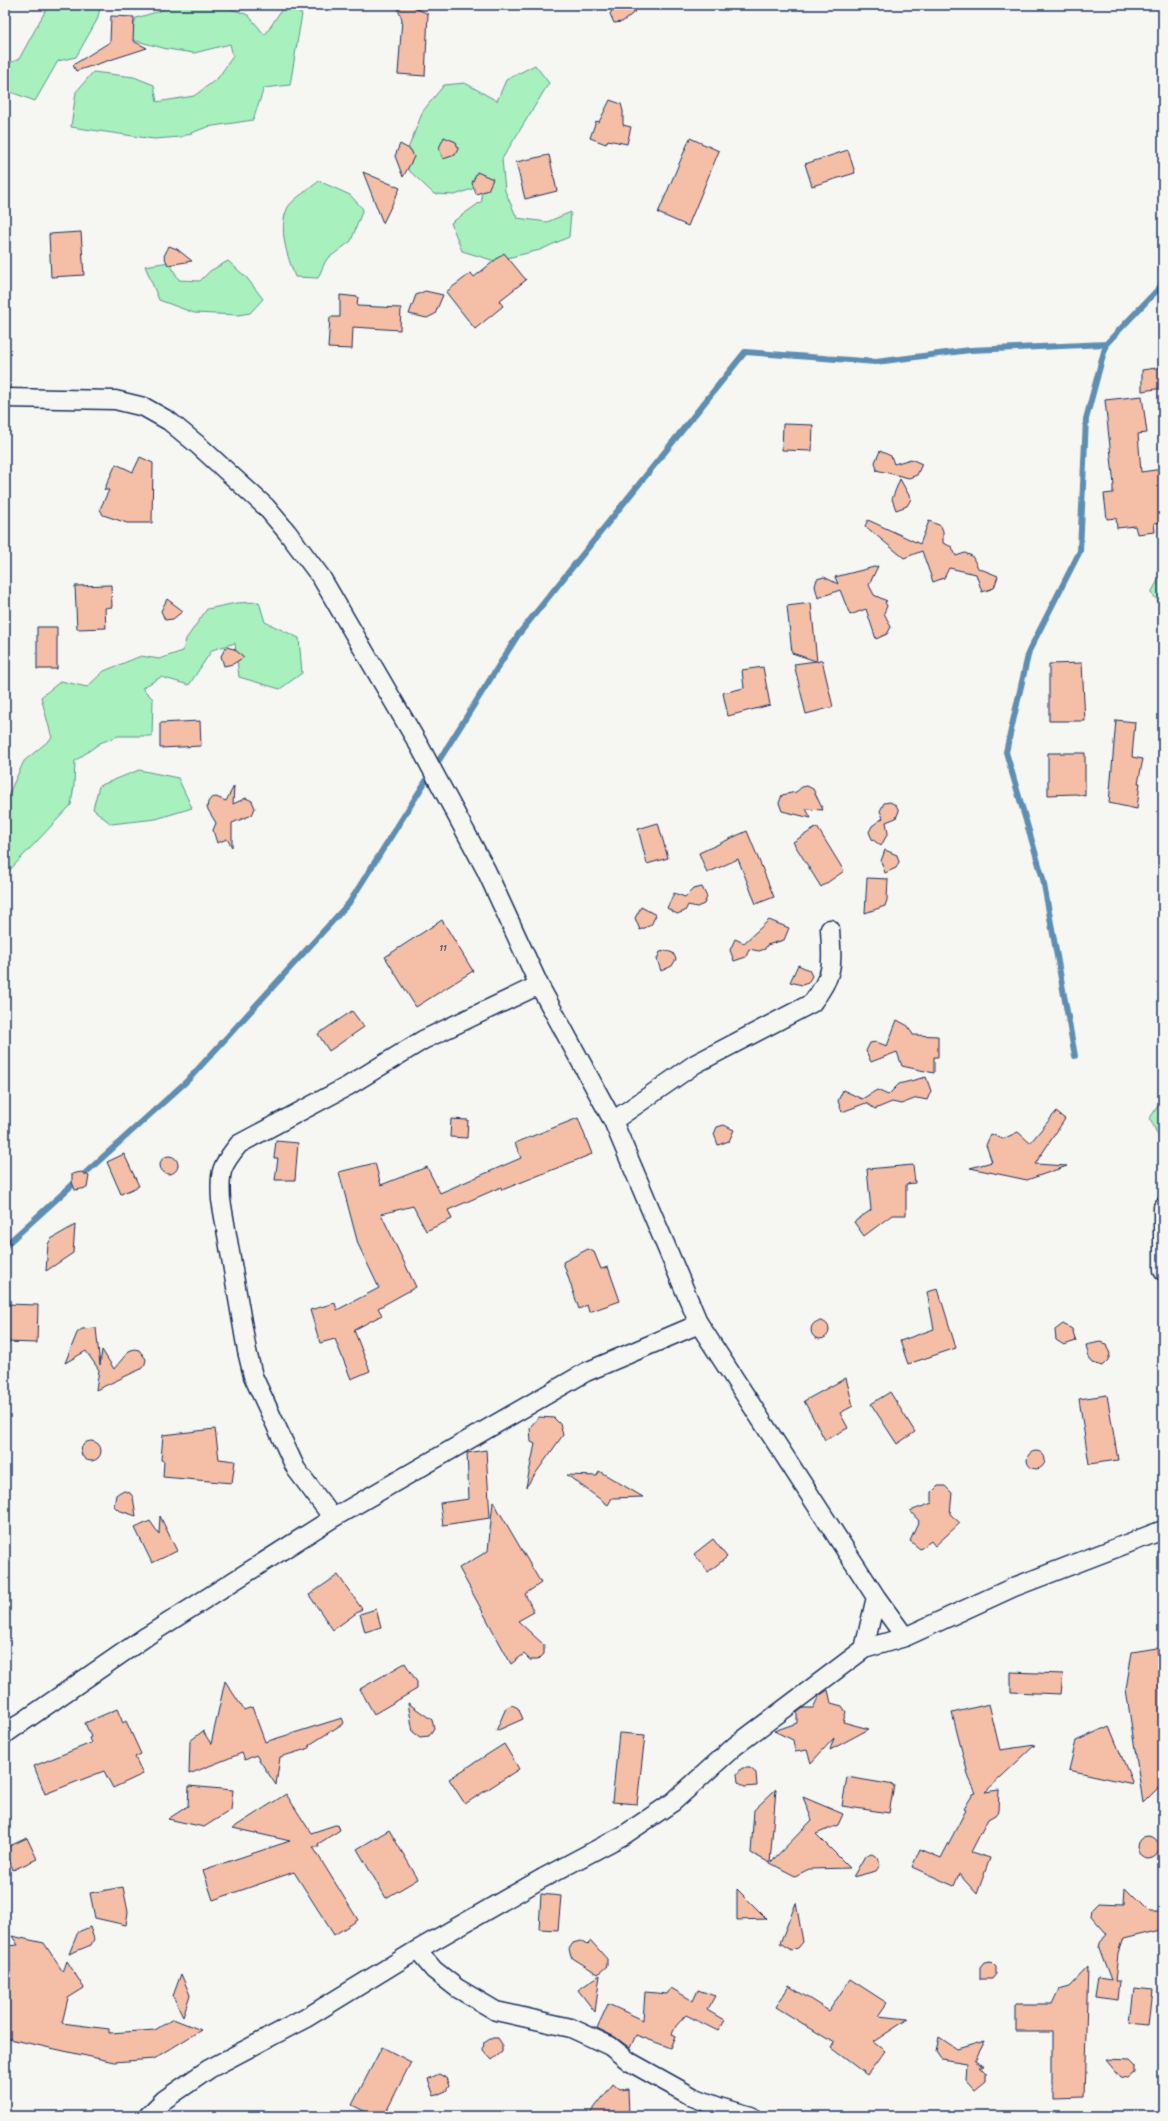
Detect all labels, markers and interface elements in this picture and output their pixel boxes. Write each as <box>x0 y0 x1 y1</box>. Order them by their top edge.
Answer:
house number: 11 <box>439 940 447 956</box>

